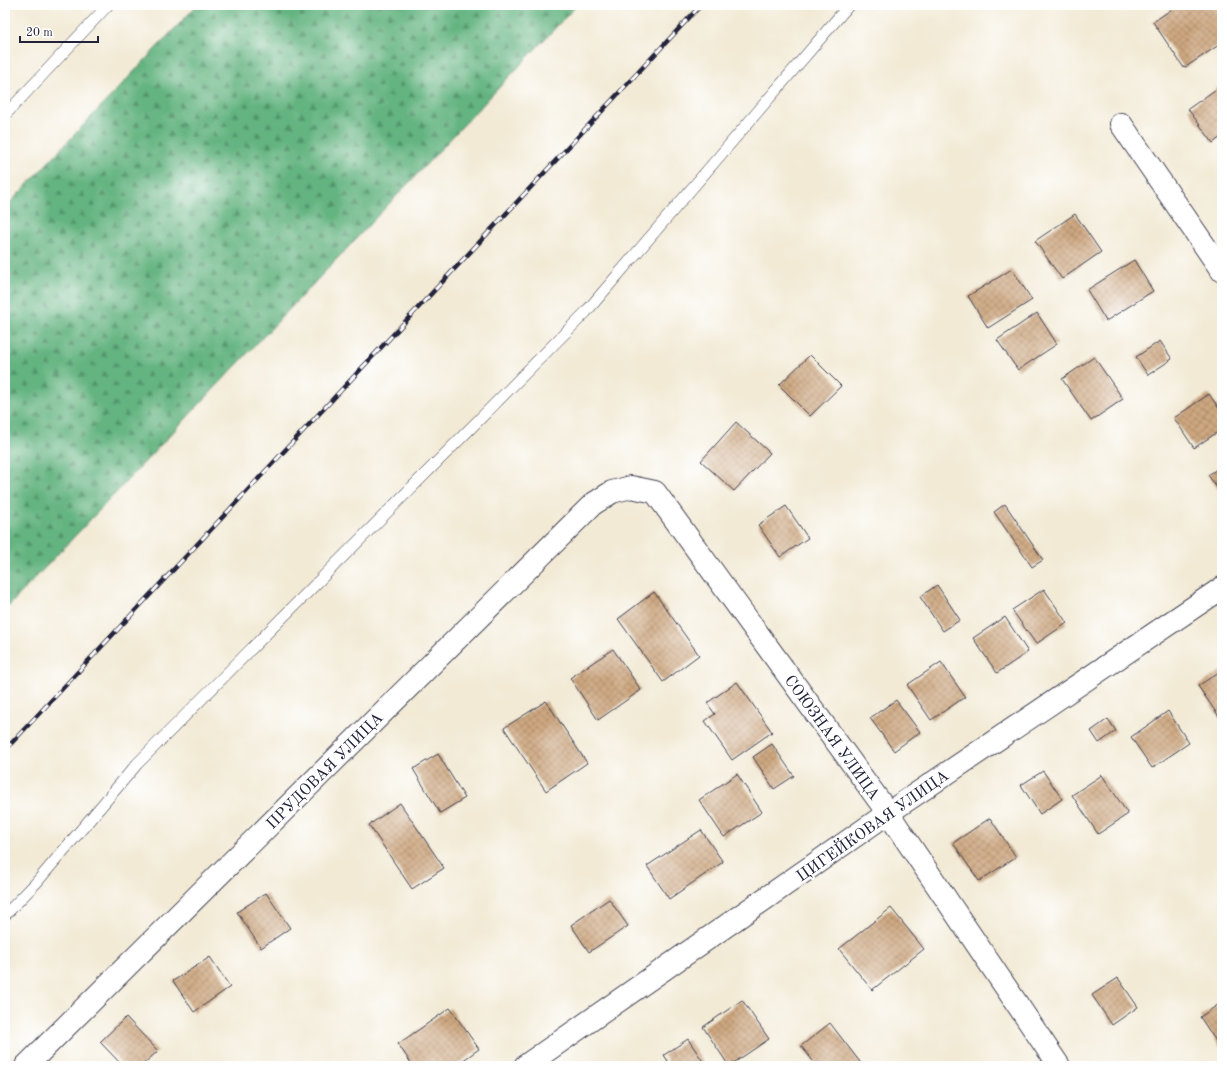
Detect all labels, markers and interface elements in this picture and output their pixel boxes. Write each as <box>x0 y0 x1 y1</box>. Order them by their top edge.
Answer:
scale bar <box>20 18 98 44</box>
text: 20 m <box>26 27 53 39</box>
street label: СОЮЗНАЯ УЛИЦА <box>781 673 882 804</box>
street label: ПРУДОВАЯ УЛИЦА <box>264 710 387 833</box>
street label: ЦИГЕЙКОВАЯ УЛИЦА <box>792 765 952 885</box>

